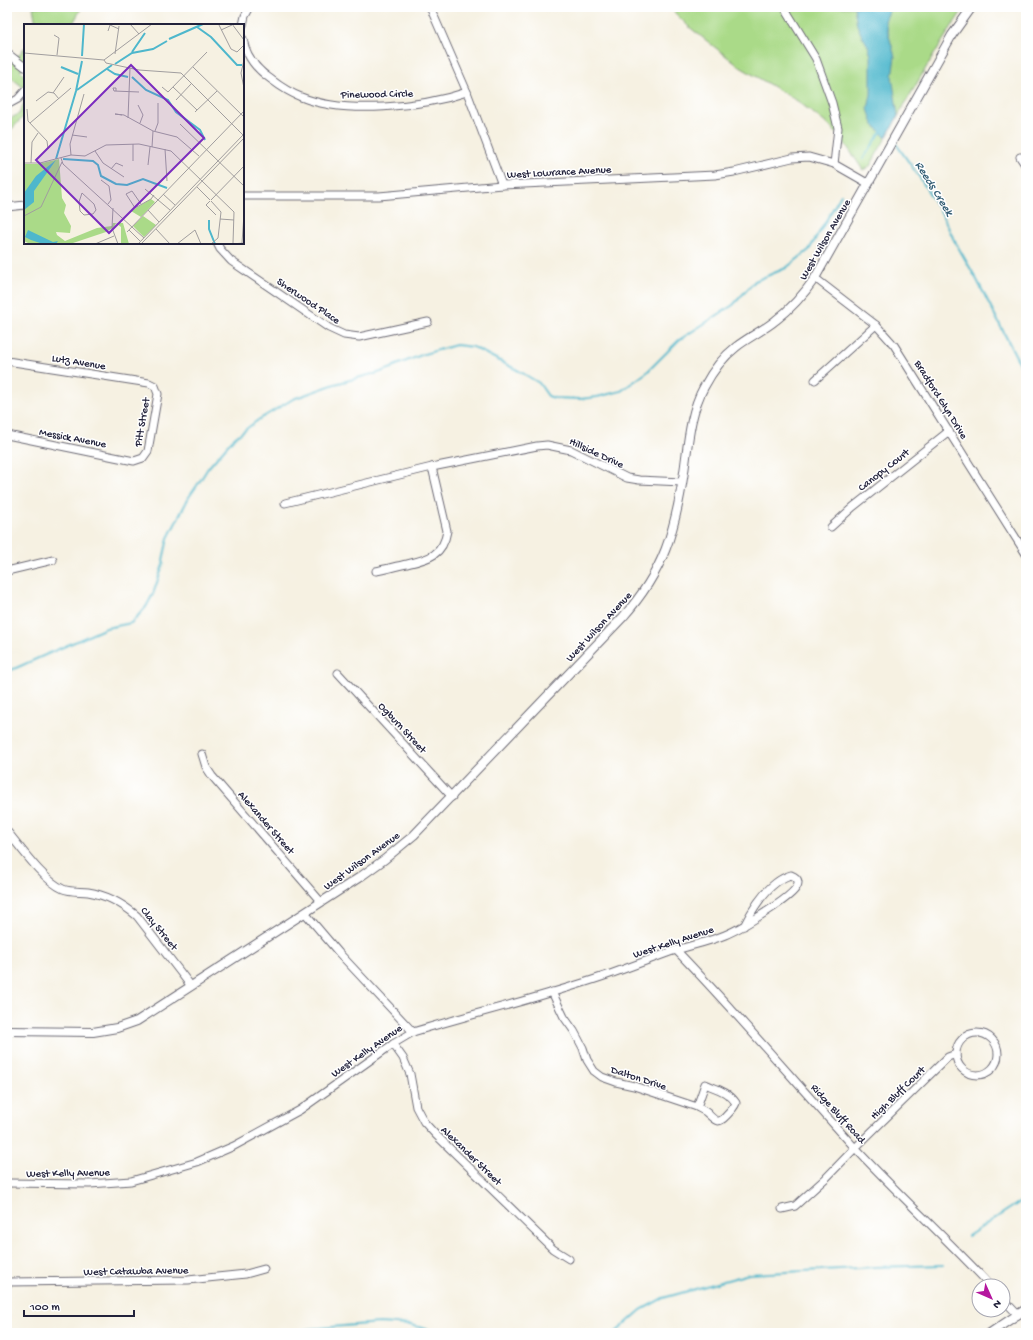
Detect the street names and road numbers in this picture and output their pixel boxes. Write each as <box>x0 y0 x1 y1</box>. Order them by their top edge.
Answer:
street label: Pinewood Circle <box>340 88 414 102</box>
street label: West Lowrance Avenue <box>506 164 612 182</box>
street label: West Wilson Avenue <box>798 197 854 282</box>
street label: Sherwood Place <box>274 276 342 327</box>
street label: Lutz Avenue <box>51 353 107 373</box>
street label: Bradford Glyn Drive <box>911 357 970 442</box>
street label: Pitt Street <box>133 396 153 449</box>
street label: Messick Avenue <box>38 427 108 451</box>
street label: Hillside Drive <box>567 436 626 472</box>
street label: Canopy Court <box>856 446 913 494</box>
street label: West Wilson Avenue <box>564 590 635 665</box>
street label: Ogburn Street <box>375 701 429 757</box>
street label: Alexander Street <box>235 789 297 858</box>
street label: West Wilson Avenue <box>322 830 403 893</box>
street label: Clay Street <box>137 905 180 954</box>
street label: West Kelly Avenue <box>632 924 716 962</box>
street label: West Kelly Avenue <box>329 1022 405 1081</box>
street label: High Bluff Court <box>868 1063 929 1122</box>
street label: Dalton Drive <box>608 1064 668 1094</box>
street label: Ridge Bluff Road <box>808 1082 869 1148</box>
street label: Alexander Street <box>438 1124 505 1189</box>
street label: West Kelly Avenue <box>26 1167 110 1181</box>
street label: West Catawba Avenue <box>83 1265 189 1279</box>

